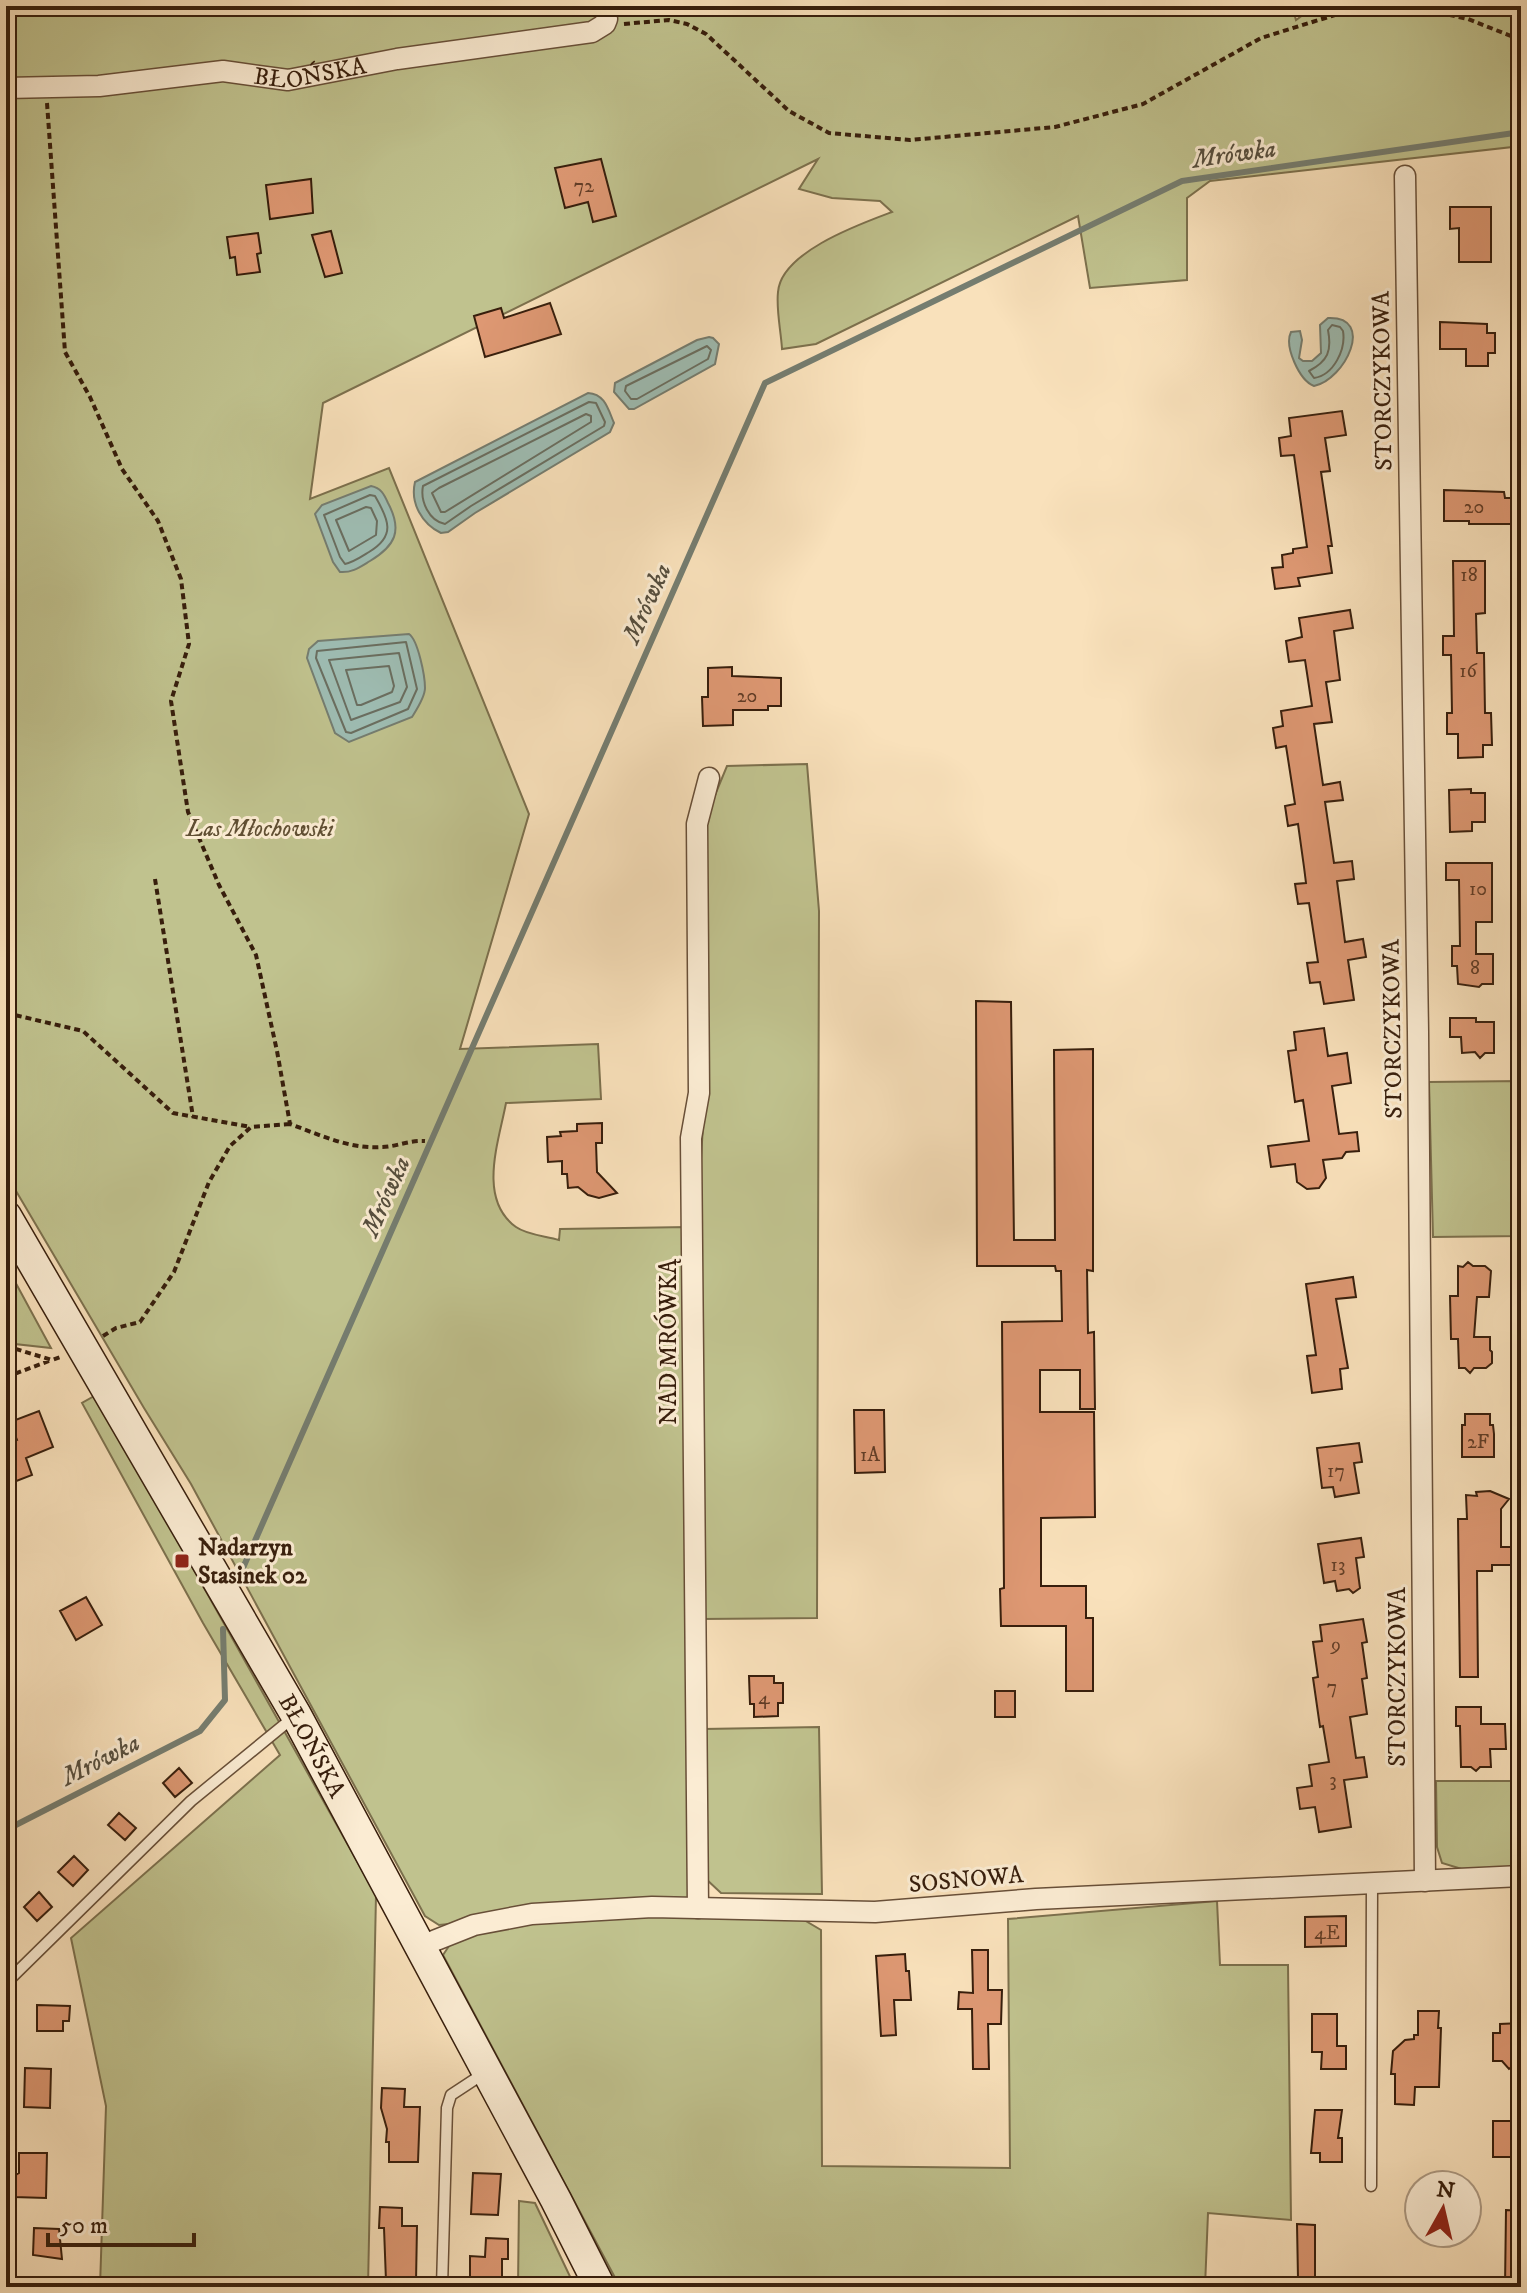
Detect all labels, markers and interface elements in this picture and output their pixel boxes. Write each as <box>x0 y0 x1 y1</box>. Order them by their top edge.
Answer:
street label: BŁOŃSKA <box>252 51 369 96</box>
water label: Mrówka <box>1188 132 1278 177</box>
house number: 72 <box>574 174 594 199</box>
street label: STORCZYKOWA <box>1366 290 1400 471</box>
house number: 20 <box>1464 495 1484 520</box>
water label: Mrówka <box>614 559 680 650</box>
house number: 18 <box>1460 563 1478 588</box>
house number: 16 <box>1459 659 1477 684</box>
house number: 20 <box>737 684 757 709</box>
park label: Las Młochowski <box>184 814 335 844</box>
house number: 10 <box>1469 877 1487 902</box>
street label: STORCZYKOWA <box>1376 938 1410 1119</box>
house number: 8 <box>1470 956 1480 981</box>
water label: Mrówka <box>353 1152 419 1243</box>
street label: NAD MRÓWKĄ <box>653 1258 684 1425</box>
house number: 2F <box>1467 1430 1489 1455</box>
house number: 1A <box>860 1443 880 1468</box>
house number: 17 <box>1327 1459 1345 1484</box>
place label: Nadarzyn Stasinek 02 <box>198 1533 308 1591</box>
marker: Nadarzyn Stasinek 02 <box>173 1552 191 1570</box>
house number: 13 <box>1331 1553 1345 1578</box>
street label: STORCZYKOWA <box>1383 1586 1413 1767</box>
house number: 9 <box>1330 1633 1341 1658</box>
house number: 7 <box>1327 1675 1337 1700</box>
house number: 4 <box>758 1686 770 1711</box>
street label: BŁOŃSKA <box>271 1689 352 1804</box>
water label: Mrówka <box>54 1727 146 1795</box>
house number: 3 <box>1329 1768 1337 1793</box>
street label: SOSNOWA <box>908 1860 1025 1900</box>
house number: 4E <box>1314 1921 1340 1946</box>
north arrow <box>1403 2169 1483 2249</box>
text: N <box>1435 2176 1456 2205</box>
scale bar <box>48 2197 194 2247</box>
text: 50 m <box>60 2211 108 2241</box>

